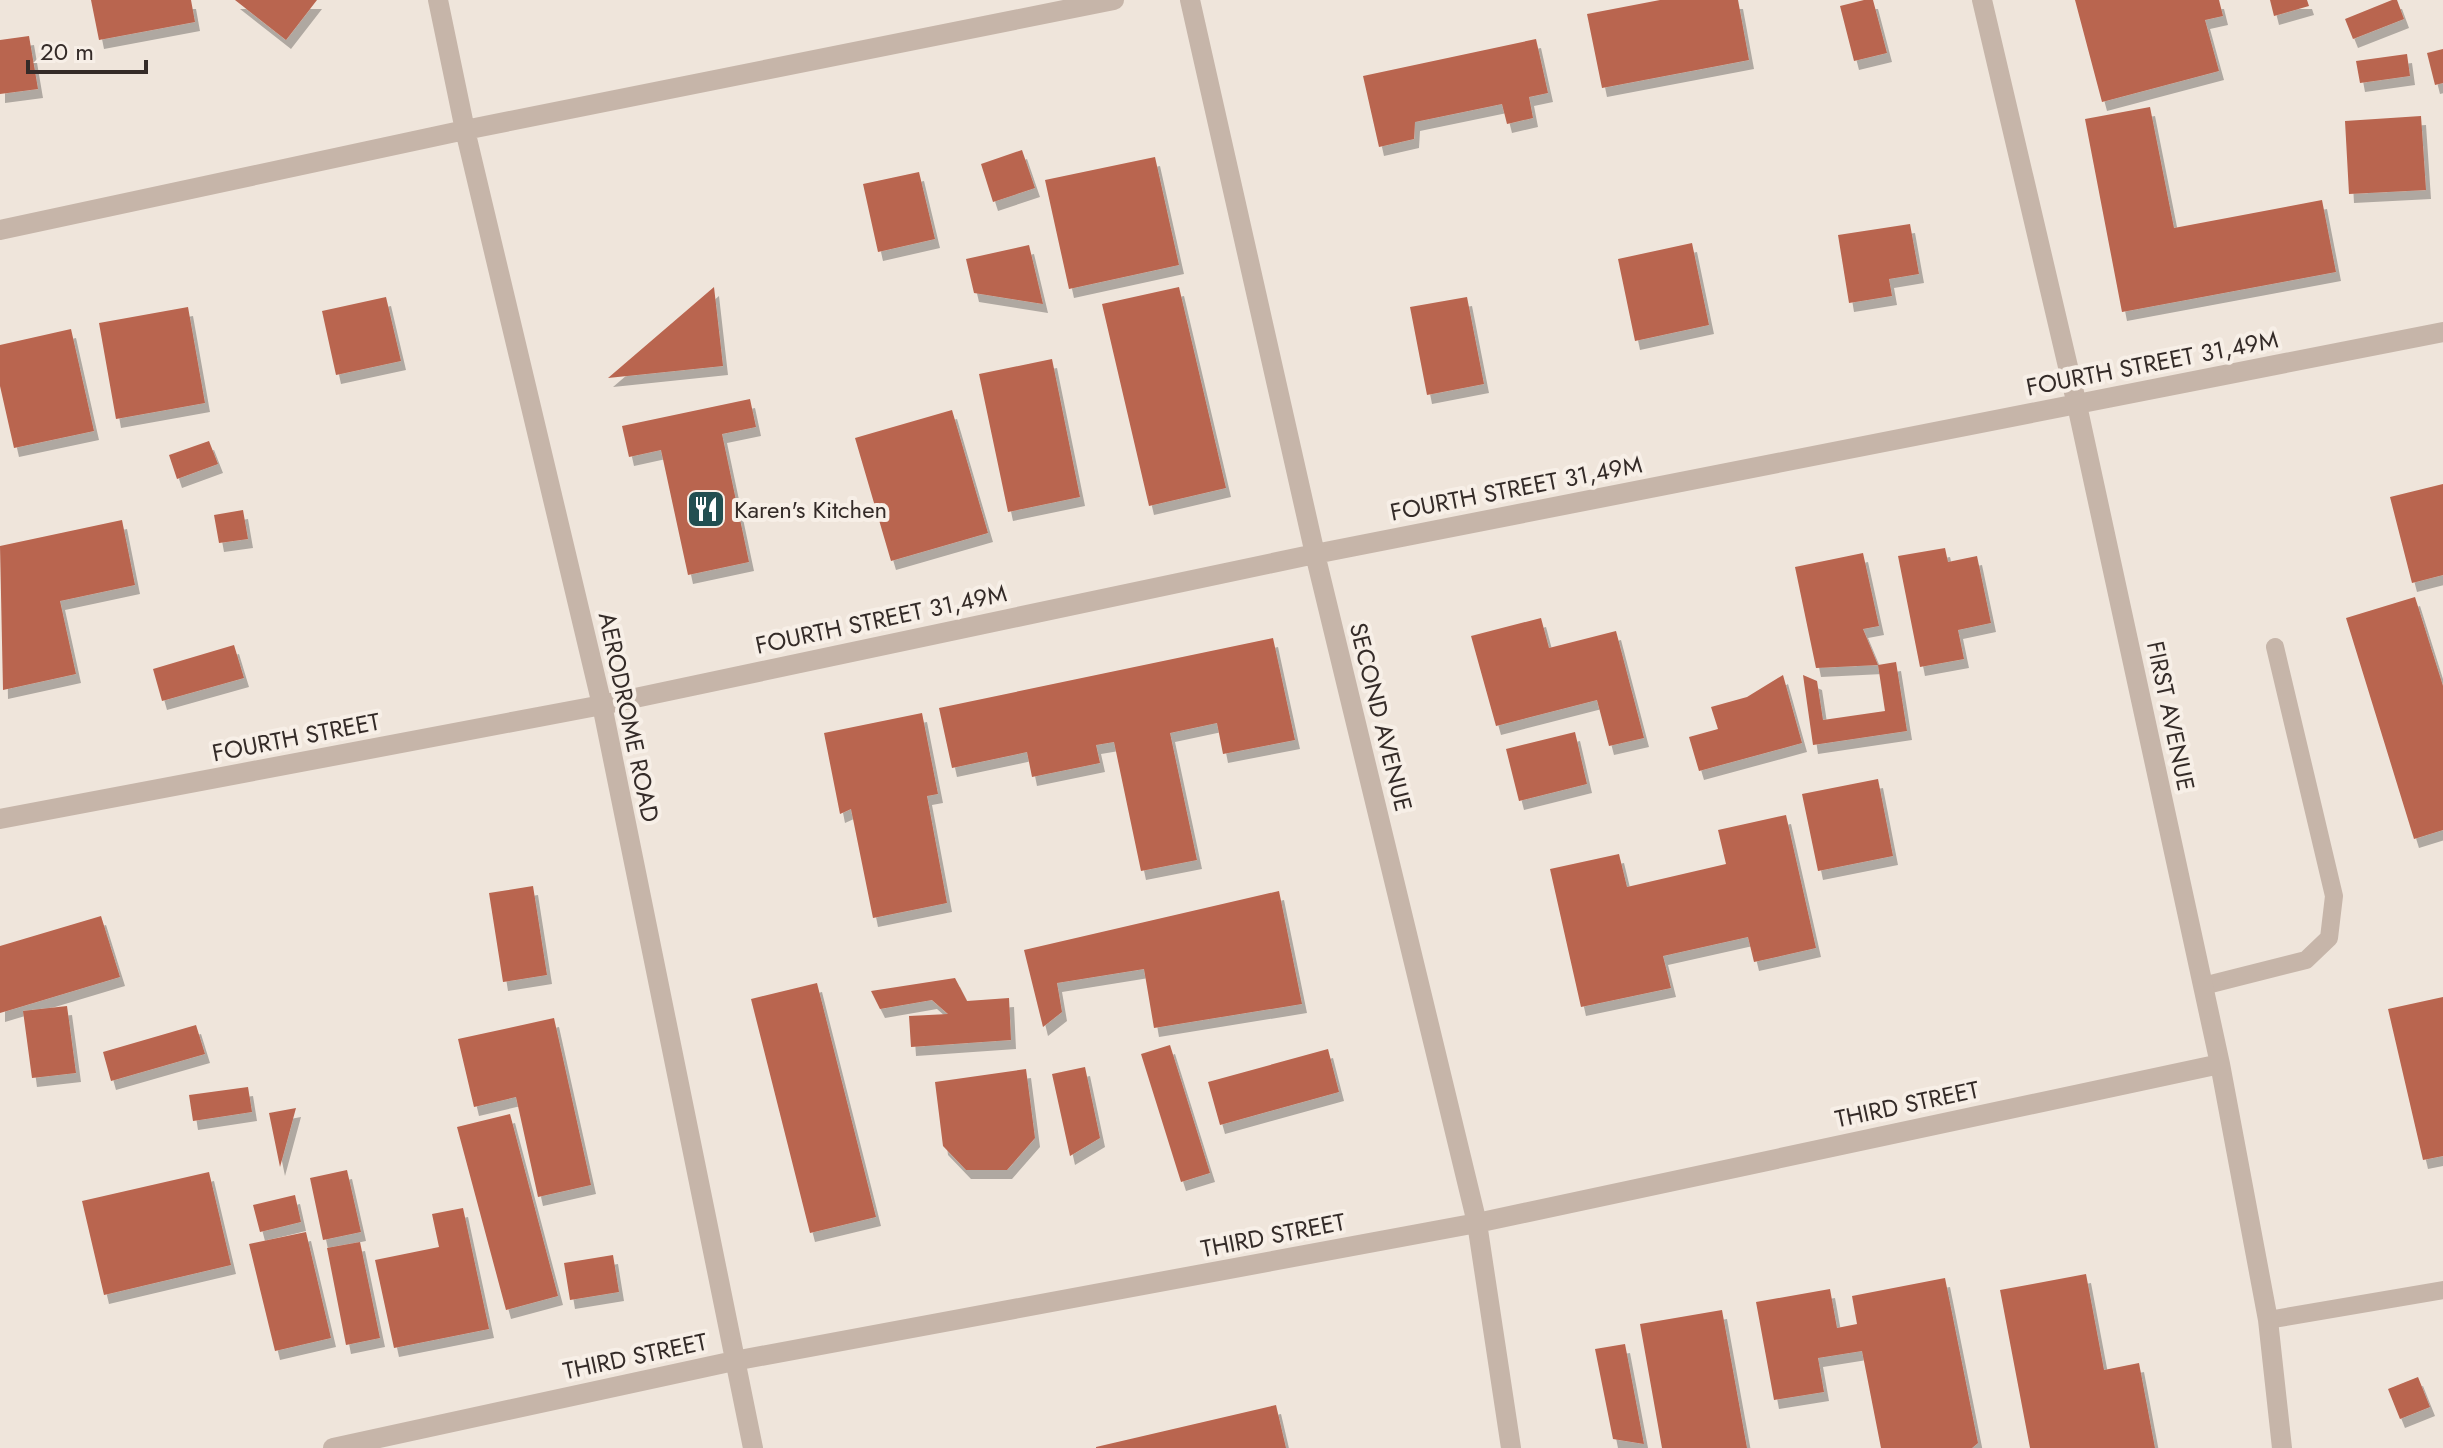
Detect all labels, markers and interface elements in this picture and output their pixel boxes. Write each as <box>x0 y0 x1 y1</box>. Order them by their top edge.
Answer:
scale bar <box>28 24 146 74</box>
text: 20 m <box>40 34 94 69</box>
street label: FOURTH STREET 31,49M <box>2023 321 2281 405</box>
street label: FOURTH STREET 31,49M <box>1387 446 1645 530</box>
restaurant icon: Karen's Kitchen <box>685 488 727 530</box>
place label: Karen's Kitchen <box>734 492 887 527</box>
street label: FOURTH STREET 31,49M <box>752 575 1010 663</box>
street label: AERODROME ROAD <box>590 609 668 825</box>
street label: SECOND AVENUE <box>1341 619 1421 815</box>
street label: FIRST AVENUE <box>2138 638 2204 794</box>
street label: FOURTH STREET <box>209 704 383 770</box>
street label: THIRD STREET <box>1832 1072 1982 1136</box>
street label: THIRD STREET <box>1198 1204 1348 1266</box>
street label: THIRD STREET <box>560 1324 710 1388</box>

